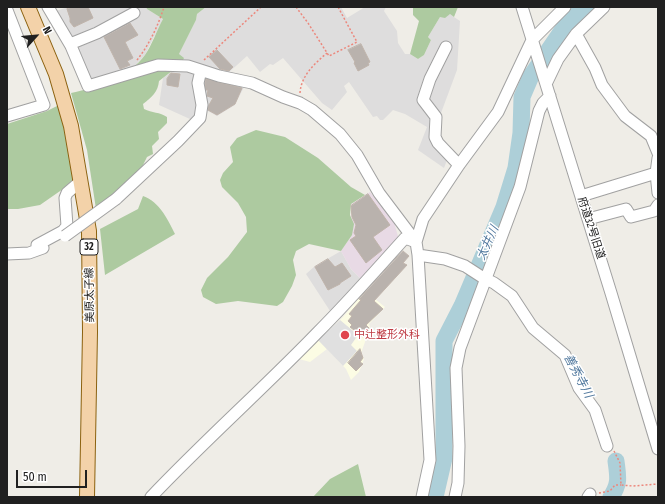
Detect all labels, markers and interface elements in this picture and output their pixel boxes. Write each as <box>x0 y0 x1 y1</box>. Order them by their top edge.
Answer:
north arrow <box>16 16 56 56</box>
text: N <box>40 24 54 36</box>
street label: 府道32号旧道 <box>575 195 607 261</box>
water label: 太井川 <box>474 224 502 262</box>
road number: 32 <box>80 239 98 255</box>
street label: 美原太子線 <box>83 267 97 323</box>
place label: 中辻整形外科 <box>354 328 420 342</box>
marker: 中辻整形外科 <box>339 329 351 341</box>
water label: 善秀寺川 <box>560 351 596 401</box>
scale bar <box>18 462 89 488</box>
text: 50 m <box>23 470 47 484</box>

